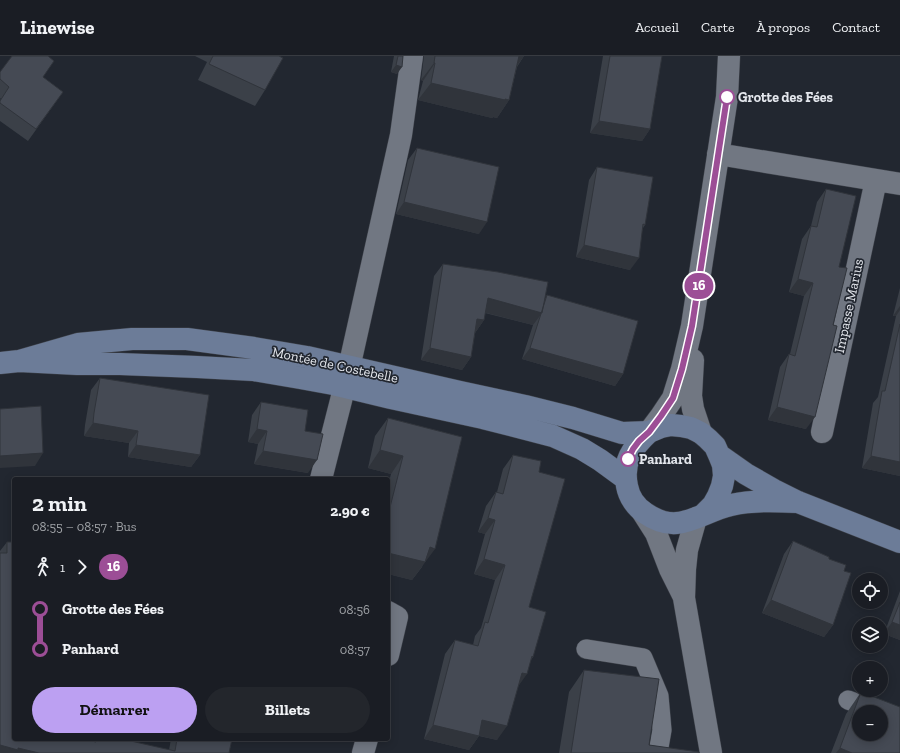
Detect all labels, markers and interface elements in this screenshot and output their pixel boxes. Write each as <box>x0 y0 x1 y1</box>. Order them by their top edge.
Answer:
text: Linewise <box>20 16 95 39</box>
text: Accueil <box>635 19 679 36</box>
text: Carte <box>701 19 735 36</box>
text: À propos <box>757 19 810 36</box>
text: Contact <box>832 19 880 36</box>
marker: Grotte des Fées <box>719 89 735 105</box>
place label: Grotte des Fées <box>738 89 834 106</box>
street label: Impasse Marius <box>831 257 867 355</box>
line badge: 16 <box>681 273 717 299</box>
text: 16 <box>692 277 706 294</box>
street label: Montée de Costebelle <box>270 343 400 387</box>
marker: Panhard <box>620 451 636 467</box>
place label: Panhard <box>639 451 692 468</box>
text: 2 min <box>32 490 87 517</box>
text: 2.90 € <box>330 502 370 520</box>
text: 08:55 – 08:57 · Bus <box>32 519 136 534</box>
icon: walk <box>32 556 54 578</box>
icon: forward <box>71 556 93 578</box>
text: 16 <box>107 558 120 575</box>
text: 1 <box>60 560 65 575</box>
map controls <box>852 573 888 741</box>
button: locate <box>852 573 888 609</box>
text: Grotte des Fées <box>62 600 164 618</box>
text: 08:56 <box>339 602 370 617</box>
button: layers <box>852 617 888 653</box>
text: Panhard <box>62 640 119 658</box>
text: 08:57 <box>340 642 370 657</box>
button: + <box>852 661 888 697</box>
button: Démarrer <box>32 687 197 733</box>
button: Billets <box>205 687 370 733</box>
button: − <box>852 705 888 741</box>

